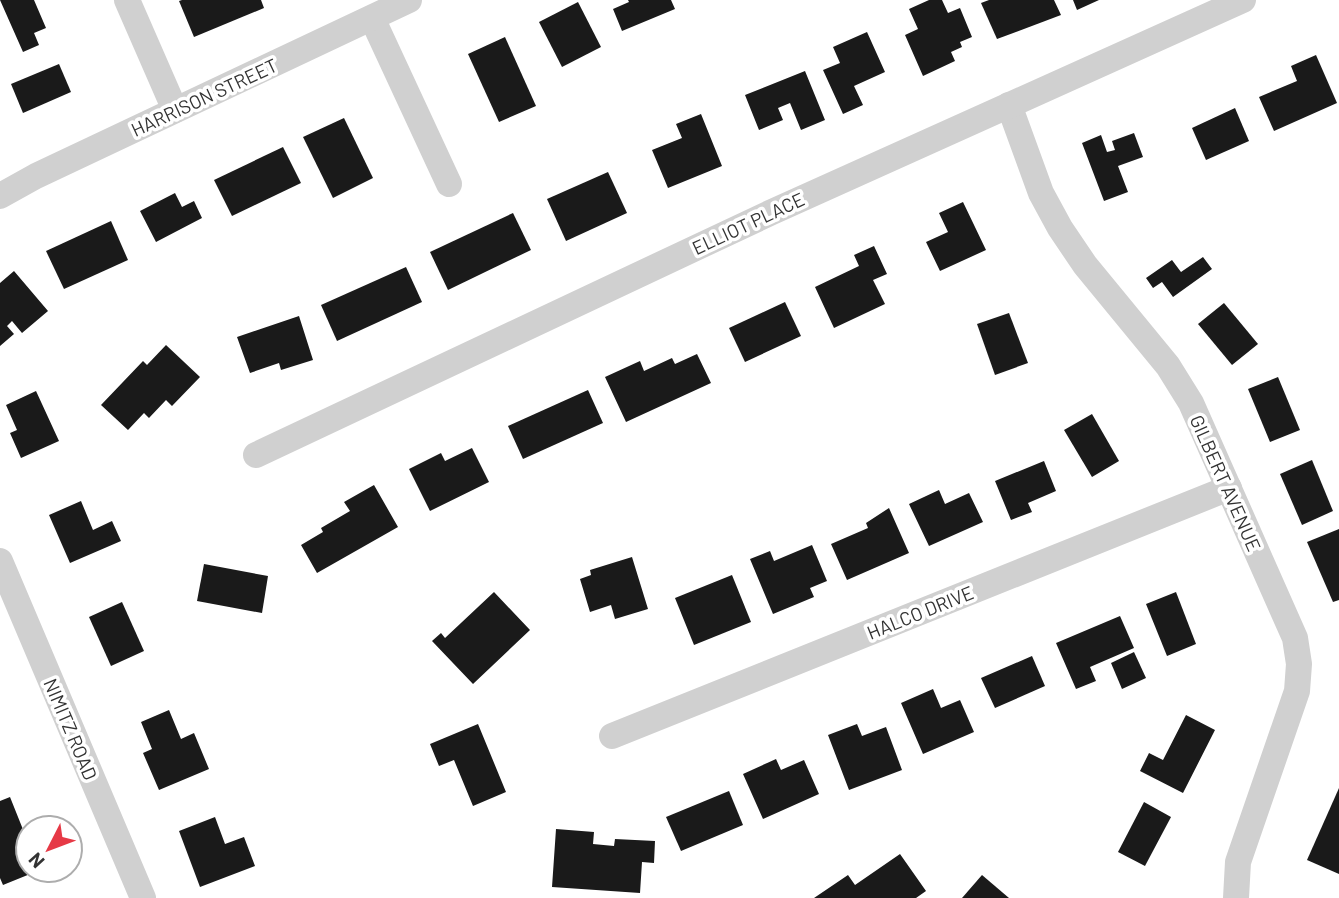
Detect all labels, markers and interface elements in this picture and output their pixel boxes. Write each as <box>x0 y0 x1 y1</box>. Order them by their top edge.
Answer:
street label: HARRISON STREET <box>127 53 281 141</box>
street label: ELLIOT PLACE <box>688 187 808 259</box>
street label: GILBERT AVENUE <box>1186 411 1266 555</box>
street label: HALCO DRIVE <box>863 580 977 644</box>
street label: NIMITZ ROAD <box>39 675 103 783</box>
north arrow <box>14 814 84 884</box>
text: N <box>23 848 49 873</box>

